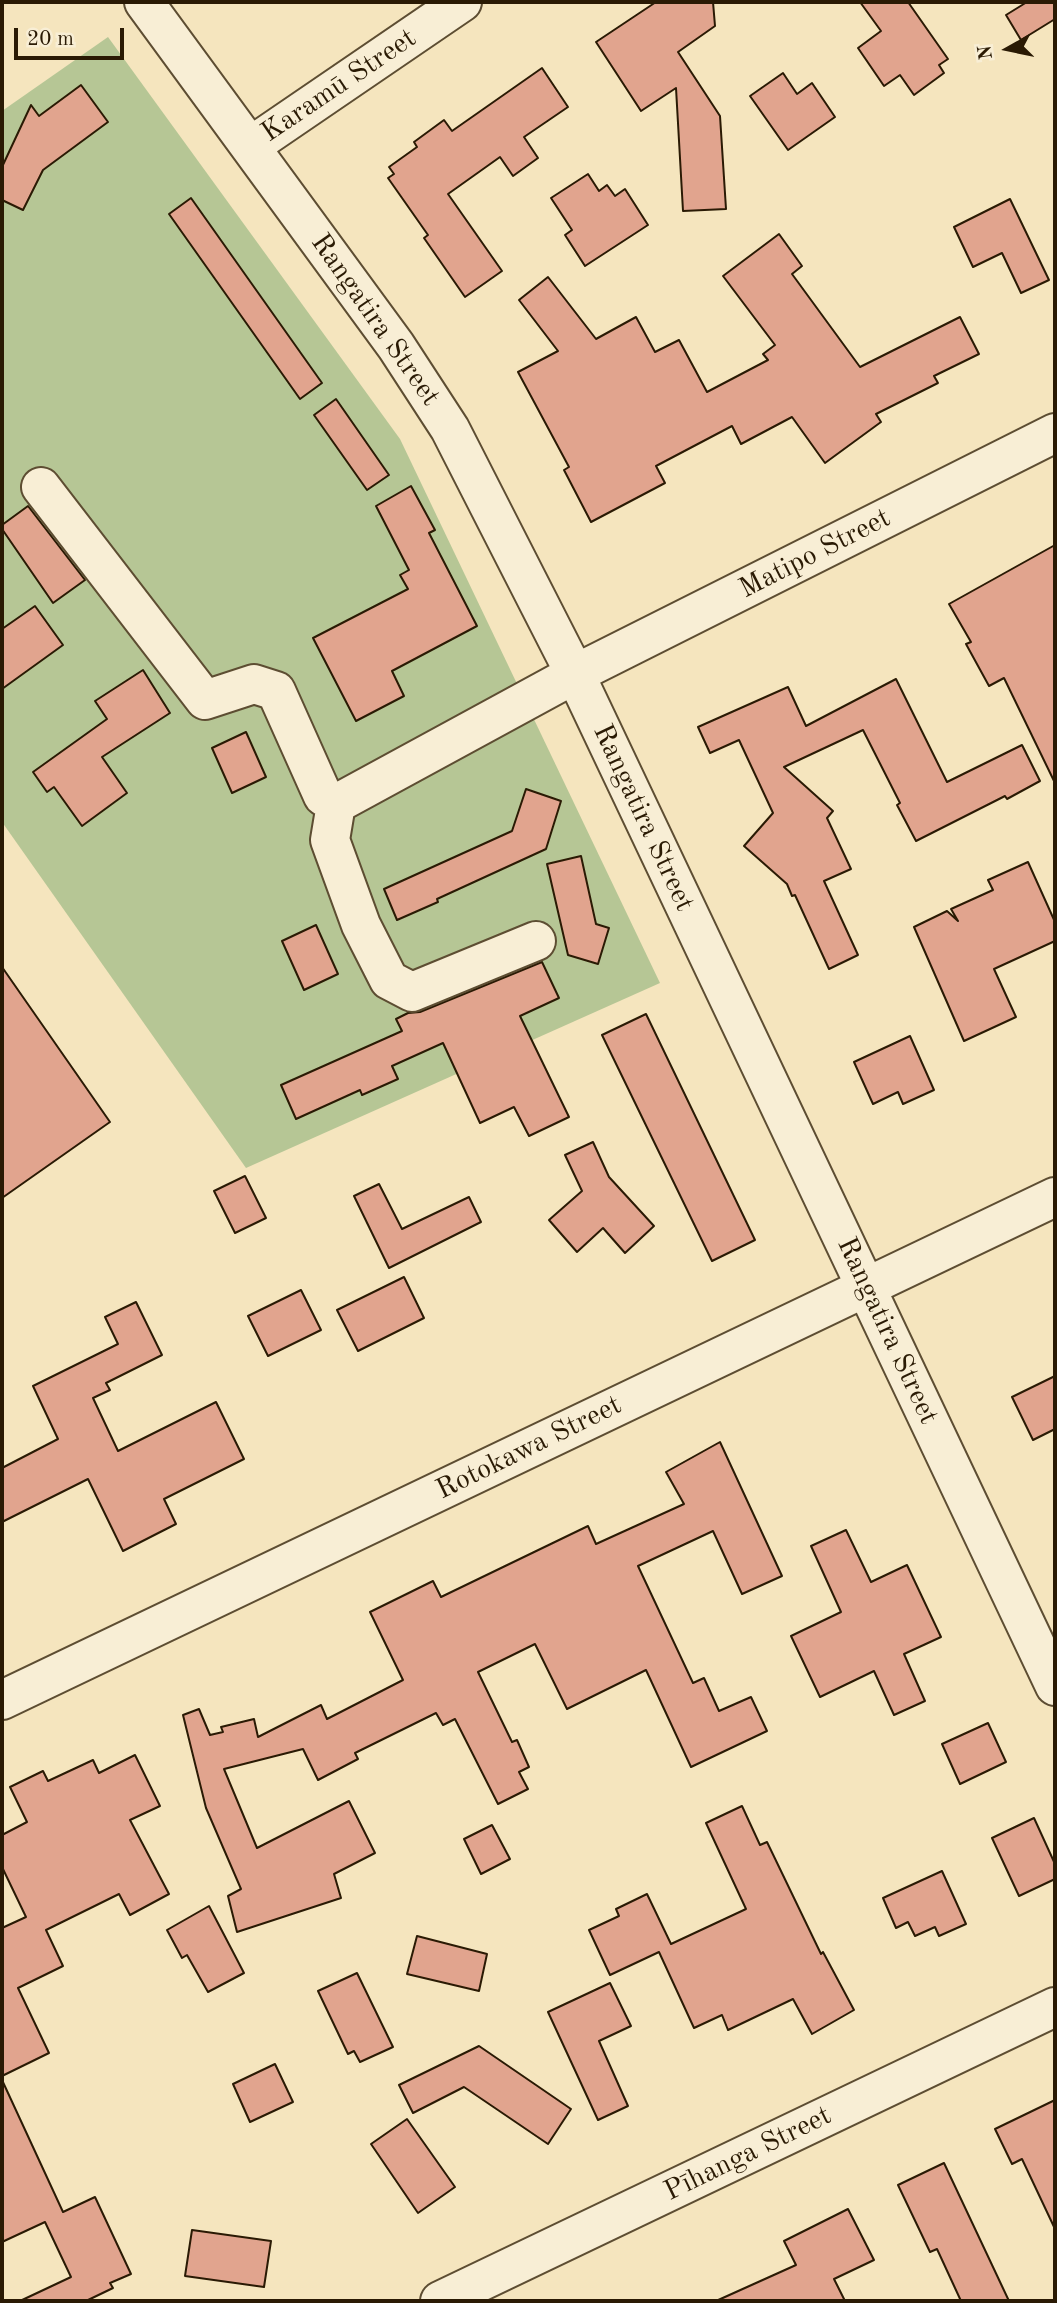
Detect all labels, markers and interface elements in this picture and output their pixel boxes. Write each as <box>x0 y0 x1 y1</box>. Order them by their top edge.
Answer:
scale bar <box>18 14 128 58</box>
north arrow <box>973 14 1043 84</box>
street label: Karamū Street <box>255 22 423 150</box>
text: 20 m <box>27 29 74 50</box>
text: N <box>976 44 997 61</box>
street label: Rangatira Street <box>303 227 447 413</box>
street label: Matipo Street <box>734 502 896 606</box>
street label: Rangatira Street <box>585 719 701 917</box>
street label: Rangatira Street <box>829 1232 945 1430</box>
street label: Rotokawa Street <box>431 1389 627 1507</box>
street label: Pīhanga Street <box>659 2099 837 2209</box>

